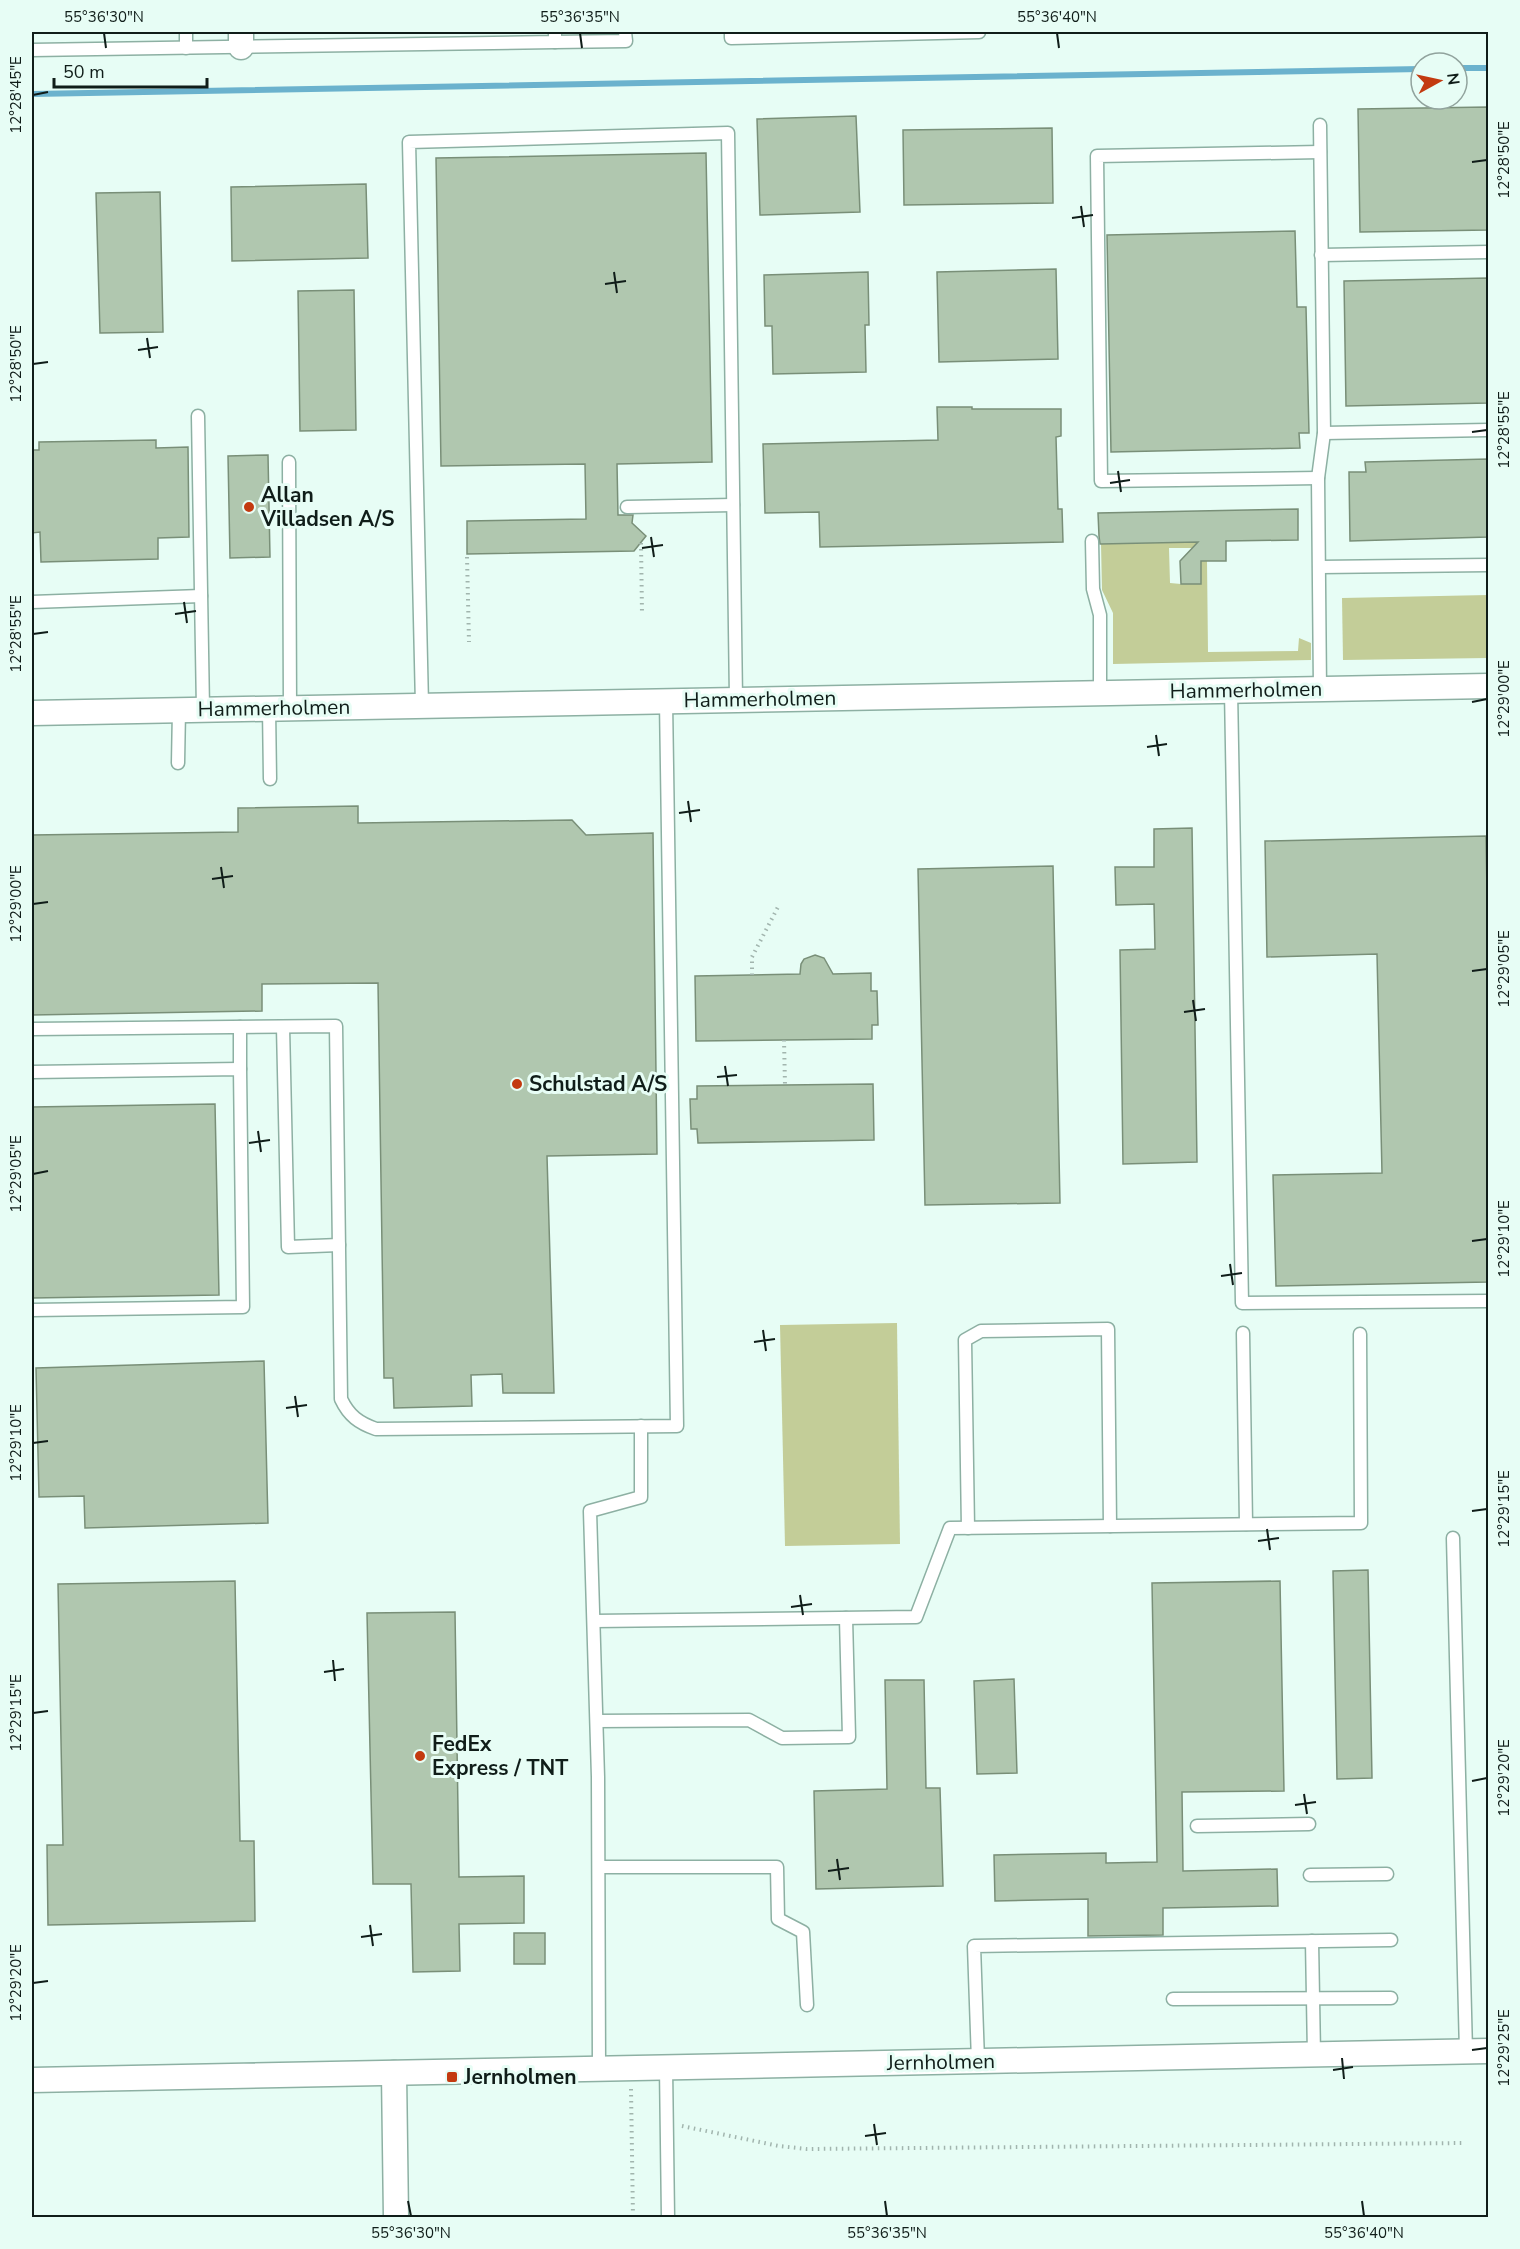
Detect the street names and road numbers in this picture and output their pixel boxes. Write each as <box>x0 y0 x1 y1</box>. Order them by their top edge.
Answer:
street label: Hammerholmen <box>1169 675 1323 705</box>
street label: Hammerholmen <box>683 684 837 714</box>
street label: Hammerholmen <box>197 693 351 723</box>
street label: Jernholmen <box>886 2047 995 2077</box>

